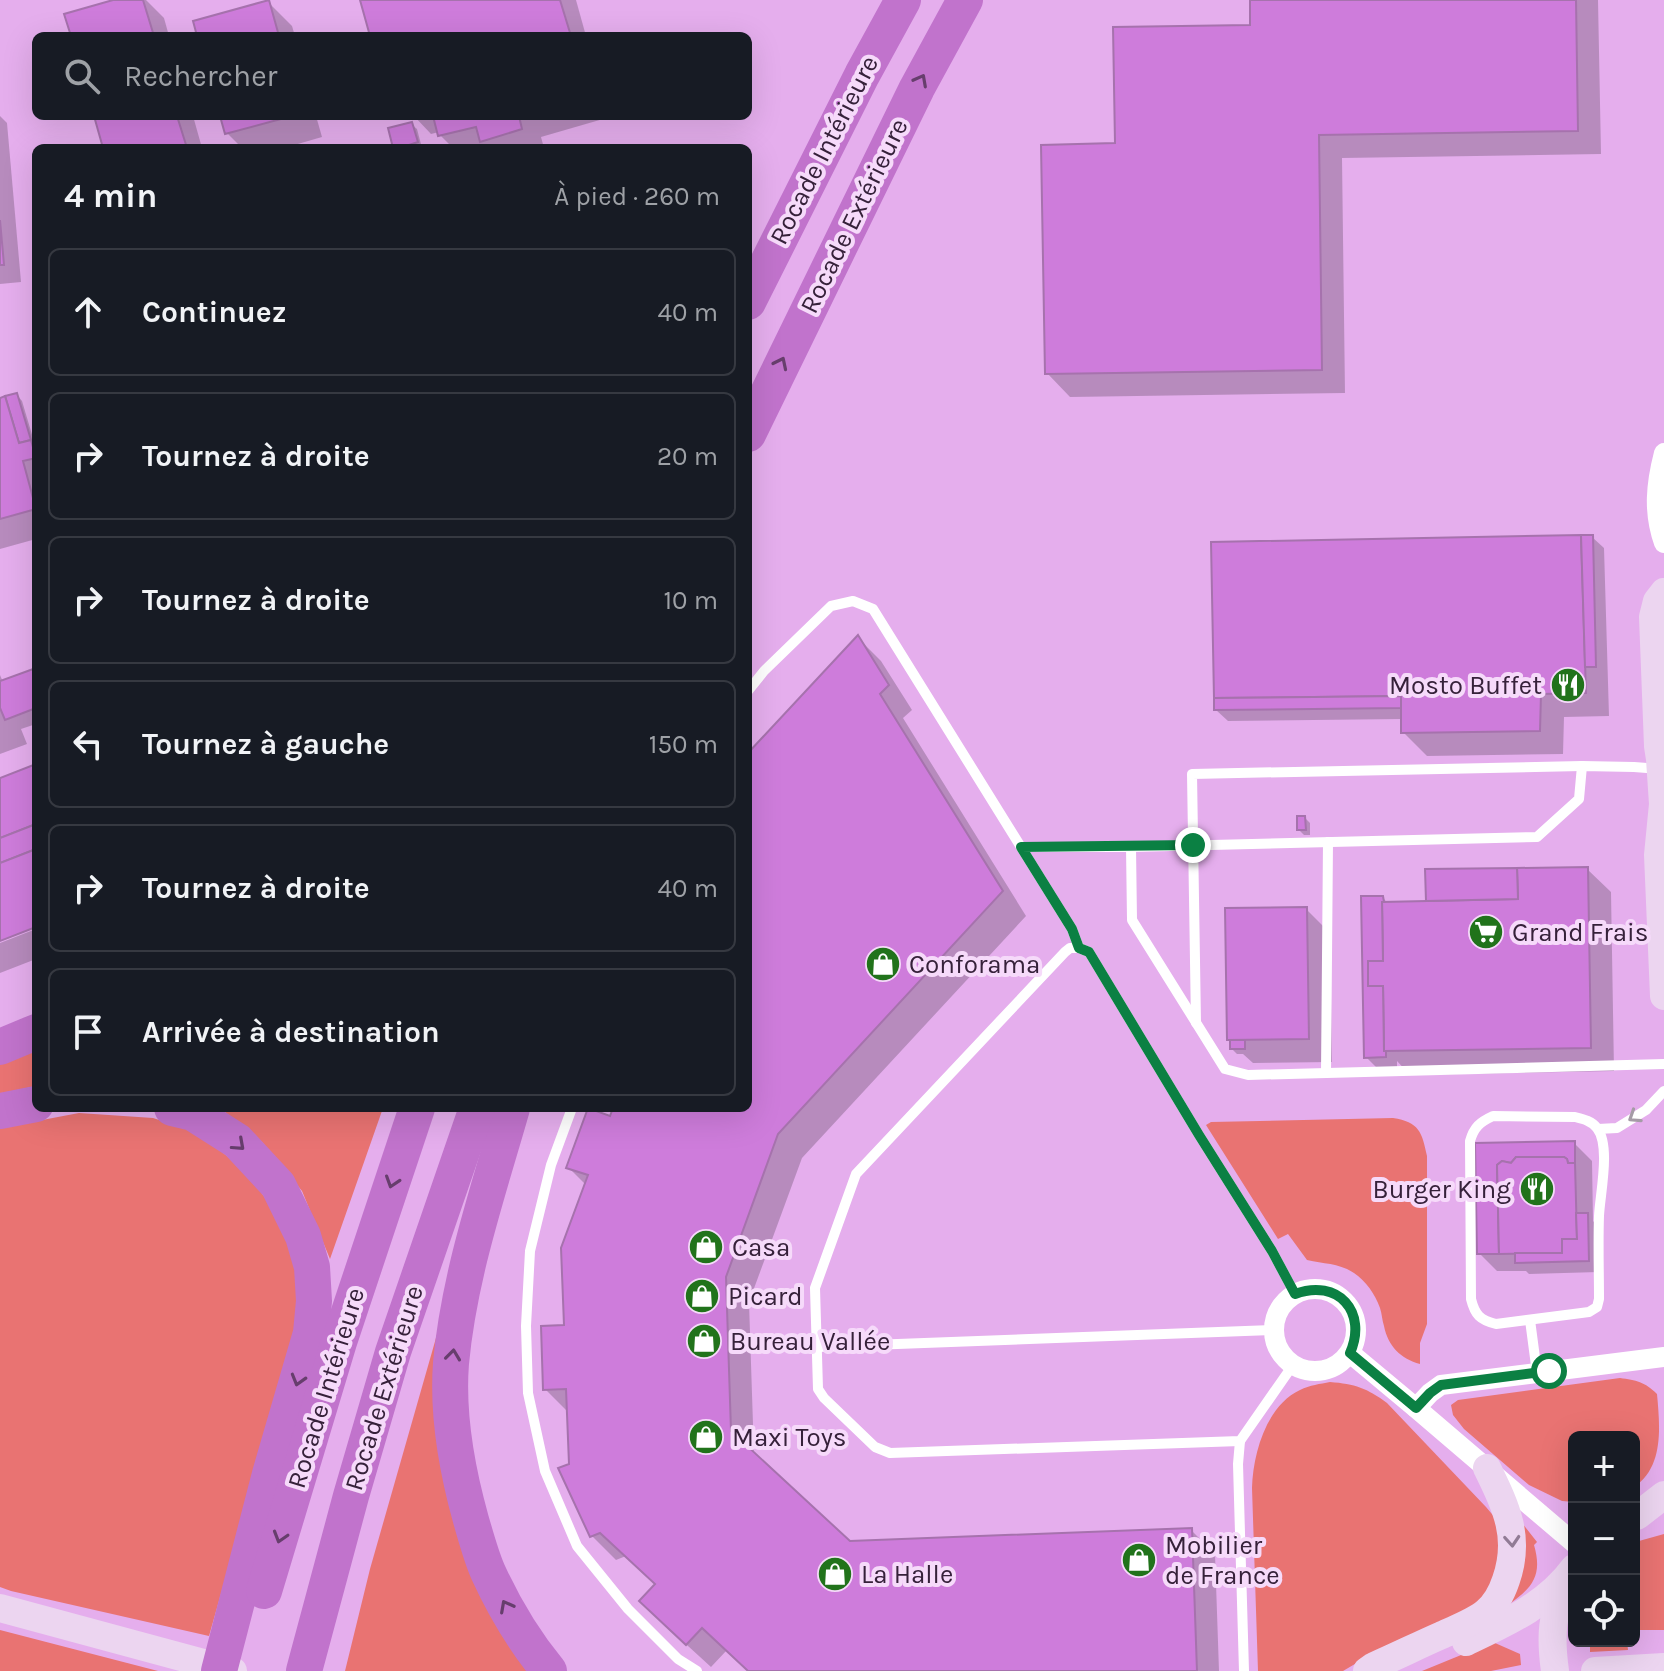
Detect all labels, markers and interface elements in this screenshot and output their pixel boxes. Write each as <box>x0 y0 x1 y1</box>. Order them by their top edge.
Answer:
search box <box>32 32 752 120</box>
street label: Rocade Intérieure <box>763 50 885 250</box>
icon: search <box>60 54 104 98</box>
text: Rechercher <box>124 58 277 94</box>
one-way arrow <box>912 74 927 89</box>
street label: Rocade Extérieure <box>793 114 915 318</box>
text: 4 min <box>64 176 157 216</box>
text: À pied · 260 m <box>554 181 720 212</box>
icon: ahead <box>66 290 110 334</box>
text: Continuez <box>142 294 287 330</box>
text: 40 m <box>658 297 718 328</box>
one-way arrow <box>771 357 787 372</box>
icon: right <box>66 434 110 478</box>
text: Tournez à droite <box>142 438 370 474</box>
text: 20 m <box>657 441 718 472</box>
icon: right <box>66 578 110 622</box>
text: Tournez à droite <box>142 582 370 618</box>
text: 10 m <box>663 585 718 616</box>
restaurant icon: Mosto Buffet <box>1549 666 1587 704</box>
place label: Mosto Buffet <box>1389 670 1542 701</box>
icon: left <box>66 722 110 766</box>
text: Tournez à gauche <box>142 726 389 762</box>
text: 150 m <box>649 729 718 760</box>
route end <box>1175 827 1211 863</box>
icon: right <box>66 866 110 910</box>
text: Tournez à droite <box>142 870 370 906</box>
text: 40 m <box>658 873 718 904</box>
supermarket icon: Grand Frais <box>1467 913 1505 951</box>
place label: Grand Frais <box>1512 917 1648 948</box>
shop icon: Conforama <box>864 945 902 983</box>
place label: Conforama <box>909 949 1040 980</box>
icon: arrive <box>66 1010 110 1054</box>
text: Arrivée à destination <box>142 1014 440 1050</box>
one-way arrow <box>1628 1108 1643 1123</box>
one-way arrow <box>230 1136 245 1150</box>
restaurant icon: Burger King <box>1518 1170 1556 1208</box>
place label: Burger King <box>1373 1174 1511 1205</box>
one-way arrow <box>385 1175 401 1188</box>
shop icon: Casa <box>687 1228 725 1266</box>
place label: Casa <box>732 1232 790 1263</box>
shop icon: Picard <box>683 1277 721 1315</box>
place label: Picard <box>728 1281 803 1312</box>
street label: Rocade Extérieure <box>338 1282 430 1494</box>
street label: Rocade Intérieure <box>281 1284 371 1492</box>
shop icon: Bureau Vallée <box>685 1322 723 1360</box>
place label: Bureau Vallée <box>730 1326 890 1357</box>
one-way arrow <box>444 1348 461 1361</box>
route start <box>1531 1353 1567 1389</box>
one-way arrow <box>291 1373 307 1387</box>
shop icon: Maxi Toys <box>687 1418 725 1456</box>
place label: Maxi Toys <box>732 1422 847 1453</box>
map controls <box>1568 1431 1640 1647</box>
button: + <box>1568 1431 1640 1503</box>
button: − <box>1568 1503 1640 1575</box>
one-way arrow <box>273 1529 289 1543</box>
place label: Mobilier de France <box>1165 1530 1280 1591</box>
one-way arrow <box>1503 1535 1520 1548</box>
shop icon: Mobilier de France <box>1120 1541 1158 1579</box>
shop icon: La Halle <box>816 1555 854 1593</box>
place label: La Halle <box>861 1559 953 1590</box>
button: locate <box>1568 1575 1640 1647</box>
one-way arrow <box>501 1599 516 1614</box>

